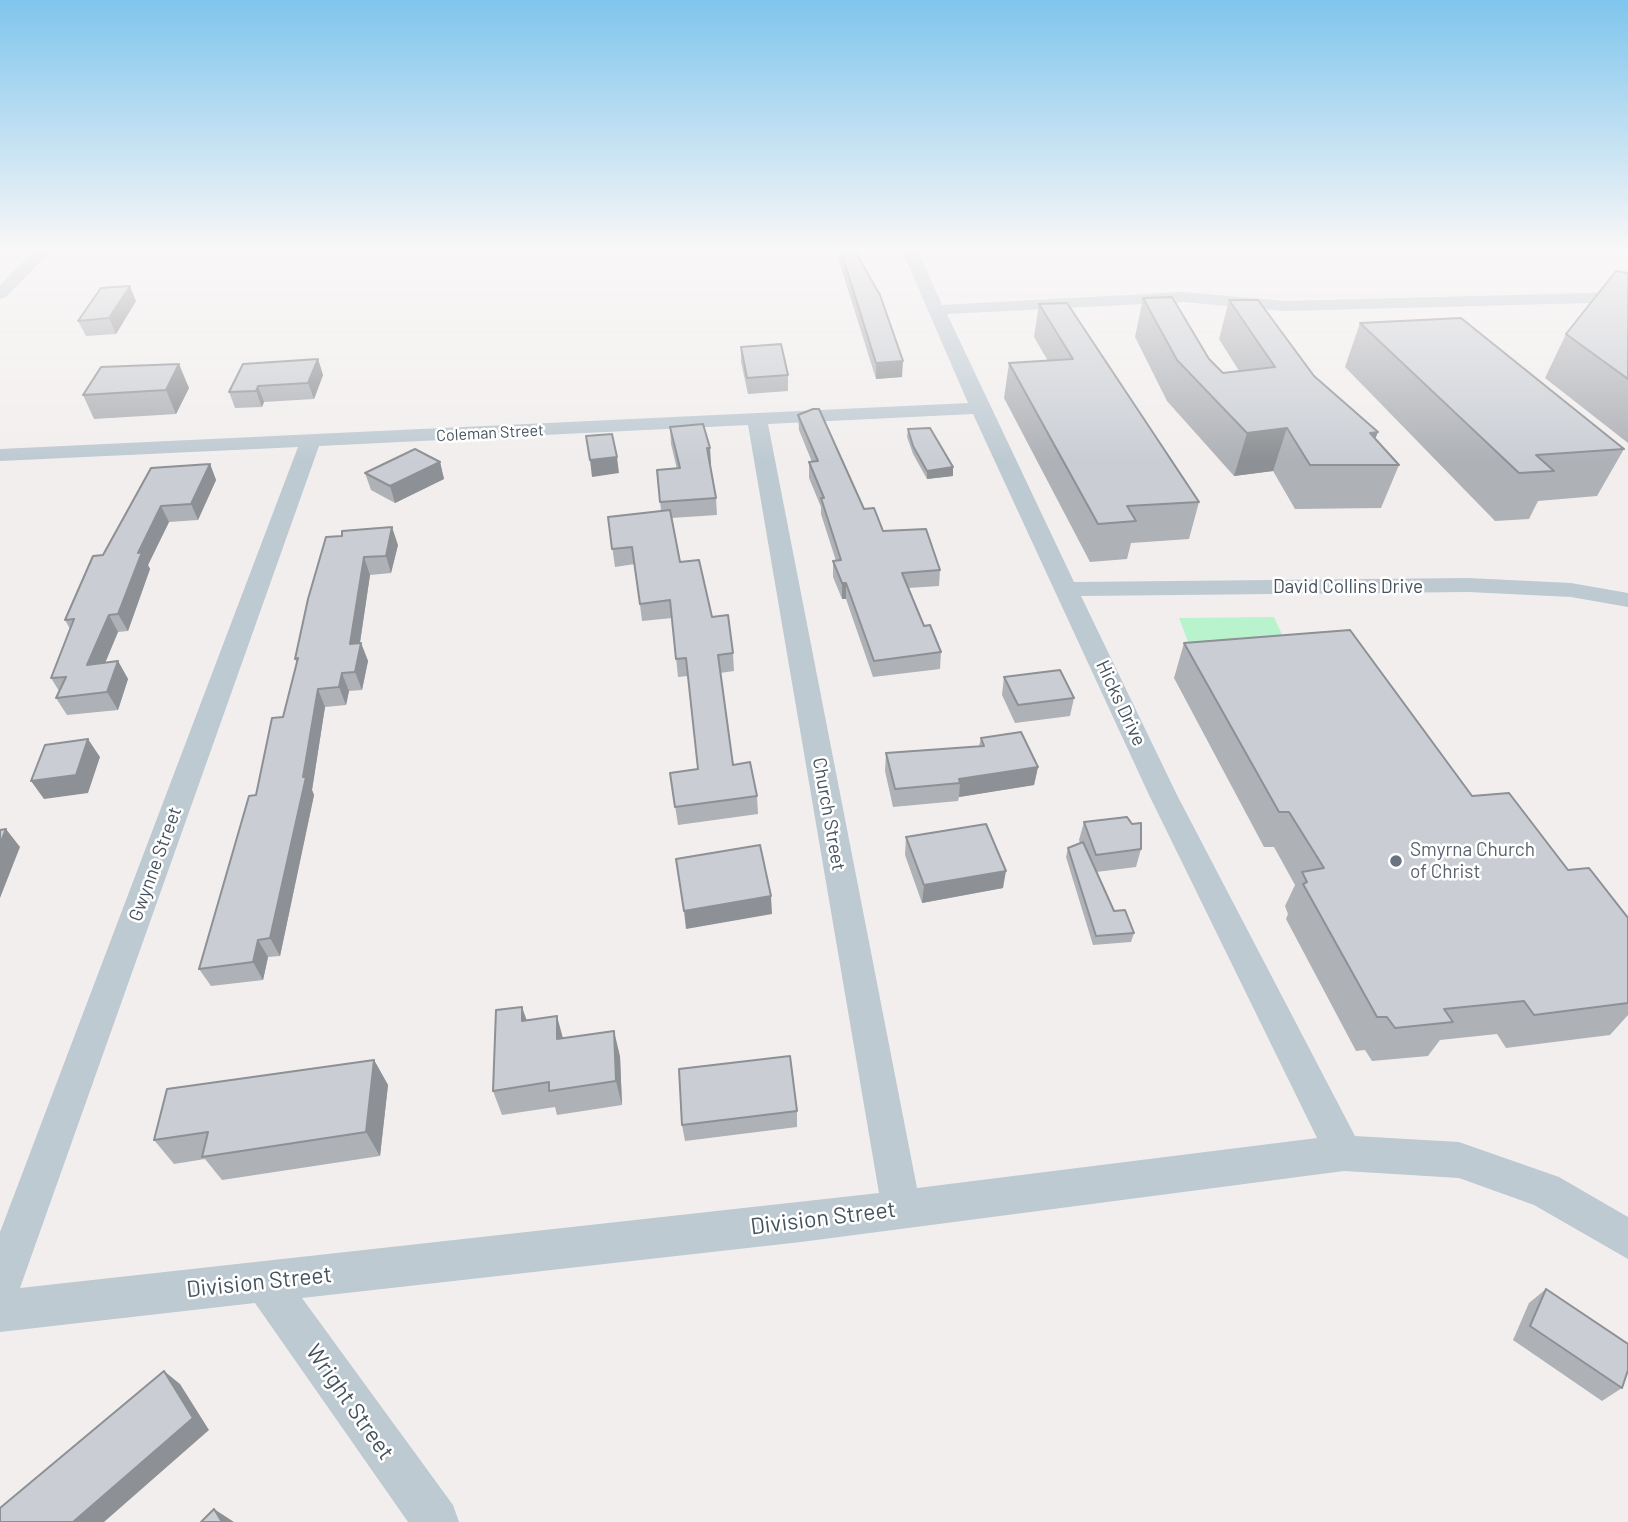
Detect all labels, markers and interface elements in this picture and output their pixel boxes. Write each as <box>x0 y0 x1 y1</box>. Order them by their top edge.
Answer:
street label: Coleman Street <box>436 421 544 445</box>
street label: David Collins Drive <box>1273 576 1423 598</box>
street label: Hicks Drive <box>1091 657 1151 749</box>
street label: Church Street <box>808 756 850 872</box>
street label: Gwynne Street <box>124 804 186 924</box>
place label: Smyrna Church of Christ <box>1410 839 1535 883</box>
marker: Smyrna Church of Christ <box>1388 853 1404 869</box>
street label: Division Street <box>749 1195 897 1241</box>
street label: Division Street <box>185 1261 333 1303</box>
street label: Wright Street <box>300 1339 400 1465</box>

